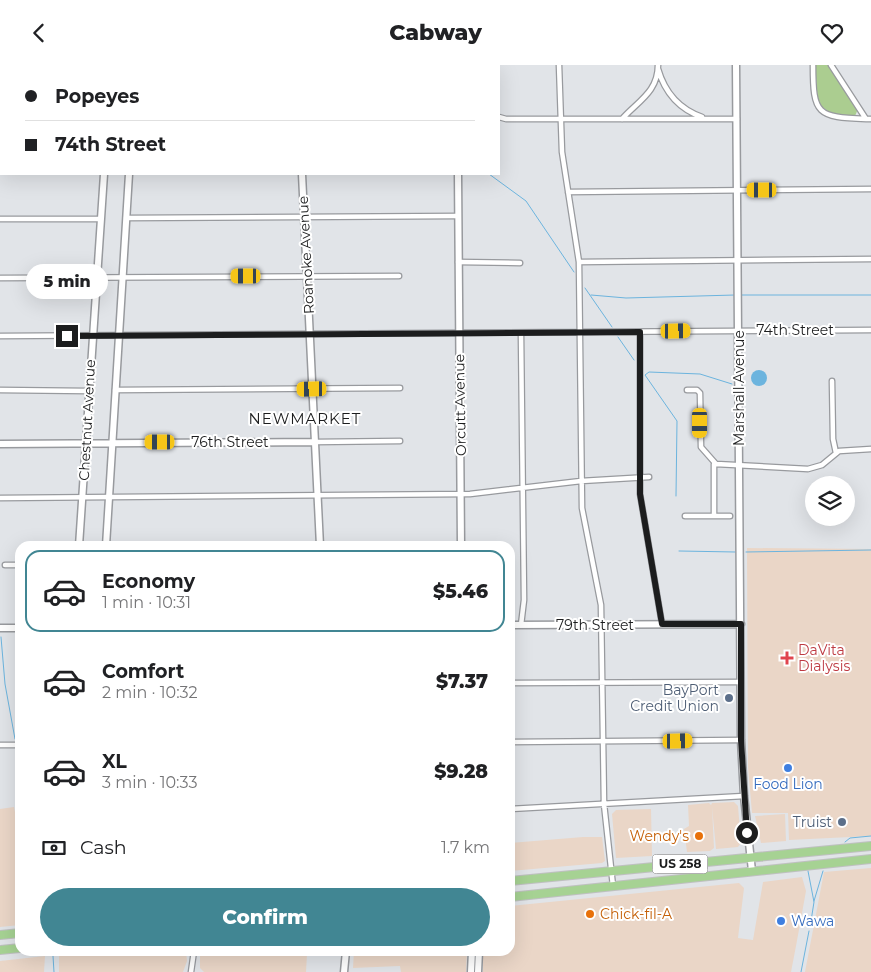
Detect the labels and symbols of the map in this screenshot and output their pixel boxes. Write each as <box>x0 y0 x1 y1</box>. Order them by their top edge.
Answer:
car <box>747 183 777 198</box>
street label: Roanoke Avenue <box>294 195 318 315</box>
callout: 5 min <box>26 263 108 299</box>
car <box>231 269 261 284</box>
street label: 74th Street <box>756 321 834 339</box>
car <box>660 323 691 339</box>
route end <box>56 325 78 347</box>
street label: Marshall Avenue <box>730 330 748 446</box>
street label: Orcutt Avenue <box>450 354 470 456</box>
street label: Chestnut Avenue <box>75 359 99 481</box>
car <box>296 381 327 397</box>
car <box>692 408 707 438</box>
district label: NEWMARKET <box>249 409 361 428</box>
street label: 76th Street <box>191 433 269 451</box>
car <box>145 435 175 450</box>
street label: 79th Street <box>556 616 634 634</box>
place label: DaVita Dialysis <box>798 641 850 675</box>
marker: DaVita Dialysis <box>780 651 794 665</box>
place label: BayPort Credit Union <box>630 681 719 715</box>
marker: BayPort Credit Union <box>723 692 735 704</box>
car <box>662 733 693 749</box>
marker: Food Lion <box>782 762 794 774</box>
place label: Food Lion <box>753 775 823 793</box>
place label: Truist <box>793 813 832 831</box>
marker: Truist <box>836 816 848 828</box>
route start <box>736 822 758 844</box>
place label: Wendy's <box>630 827 689 845</box>
marker: Wendy's <box>693 830 705 842</box>
road number: US 258 <box>652 855 708 874</box>
place label: Chick-fil-A <box>600 905 673 923</box>
marker: Chick-fil-A <box>584 908 596 920</box>
place label: Wawa <box>791 912 834 930</box>
marker: Wawa <box>775 915 787 927</box>

